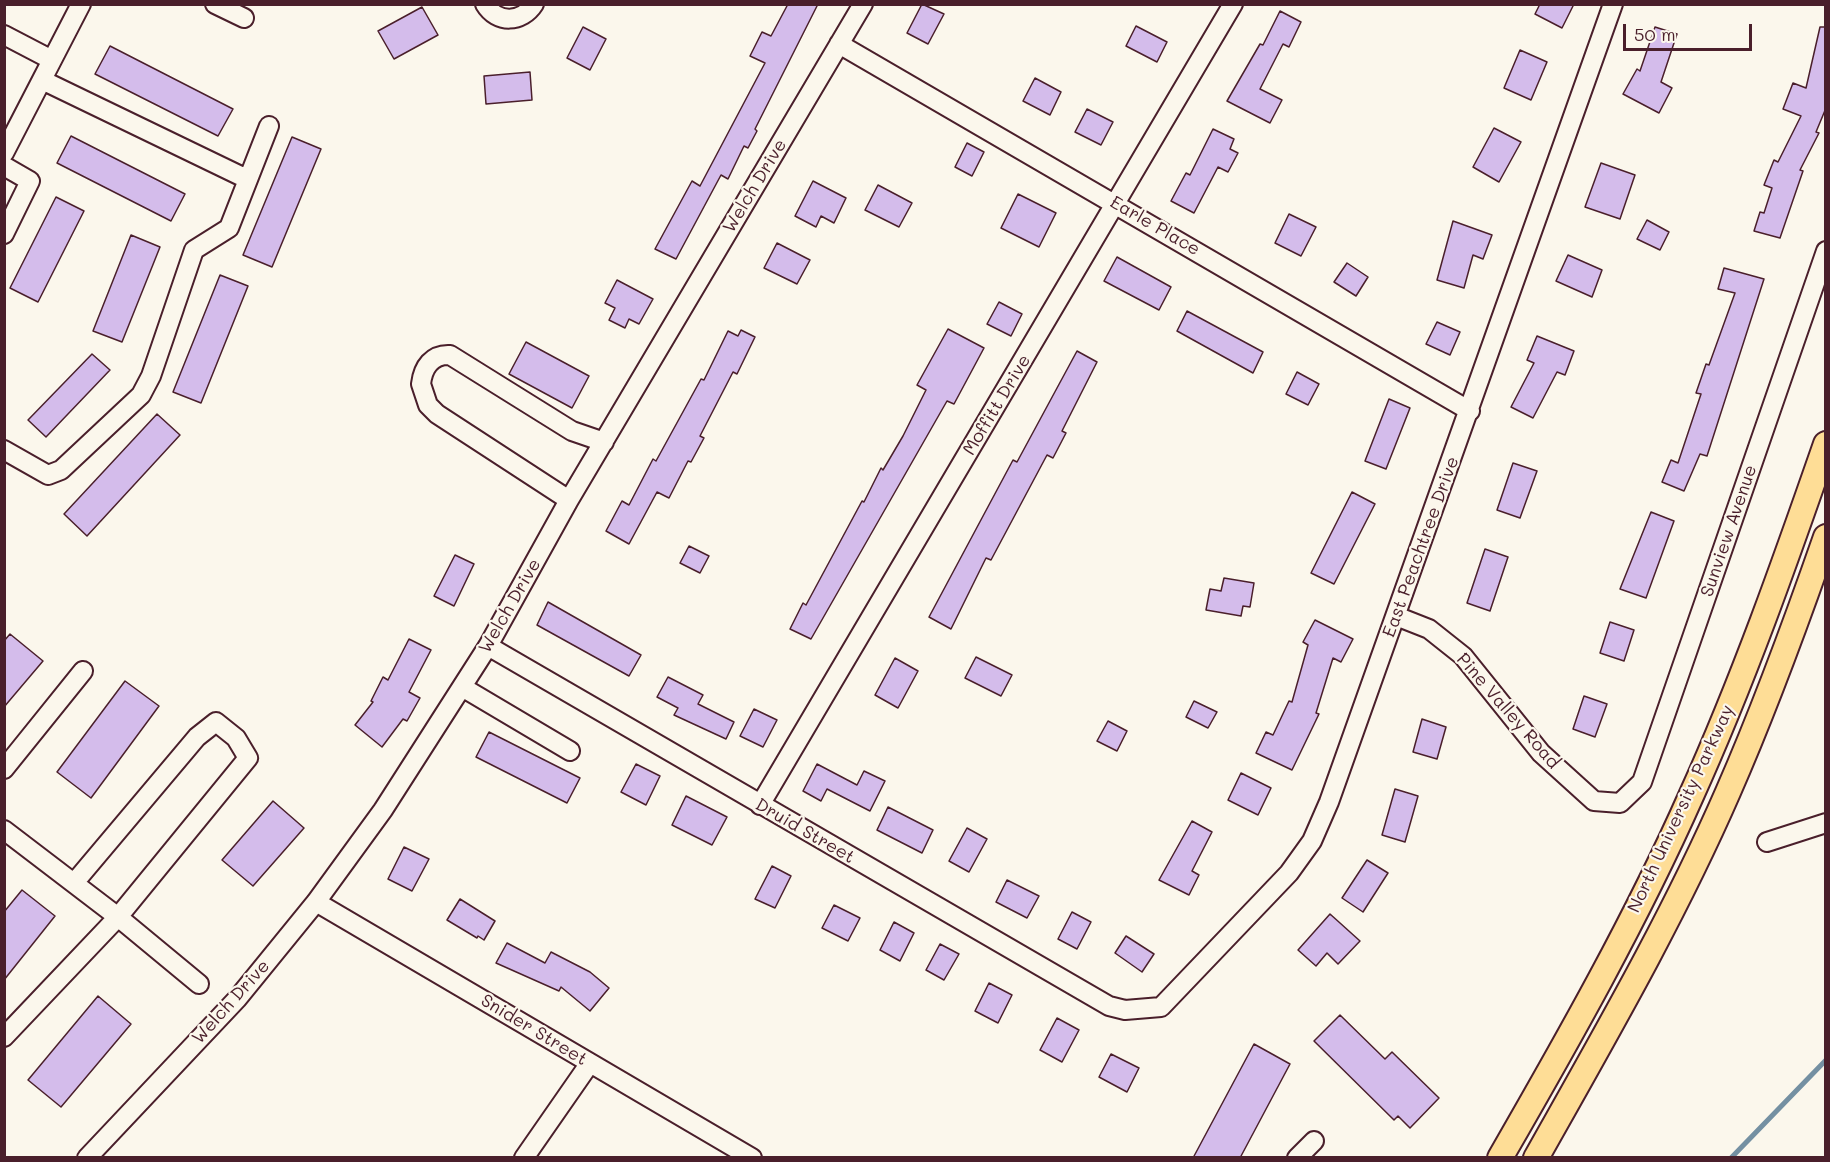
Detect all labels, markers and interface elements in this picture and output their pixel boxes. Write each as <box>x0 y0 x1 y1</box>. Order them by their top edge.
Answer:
scale bar <box>1626 12 1755 50</box>
text: 50 m <box>1634 22 1676 46</box>
street label: Welch Drive <box>719 135 791 237</box>
street label: Earle Place <box>1106 192 1204 260</box>
street label: Moffitt Drive <box>958 351 1036 459</box>
street label: East Peachtree Drive <box>1378 454 1464 640</box>
street label: Sunview Avenue <box>1696 462 1762 600</box>
street label: Welch Drive <box>474 555 546 657</box>
street label: Pine Valley Road <box>1452 649 1564 773</box>
street label: North University Parkway <box>1623 702 1739 916</box>
street label: Druid Street <box>751 794 859 868</box>
street label: Welch Drive <box>188 956 274 1048</box>
street label: Snider Street <box>477 990 591 1070</box>

